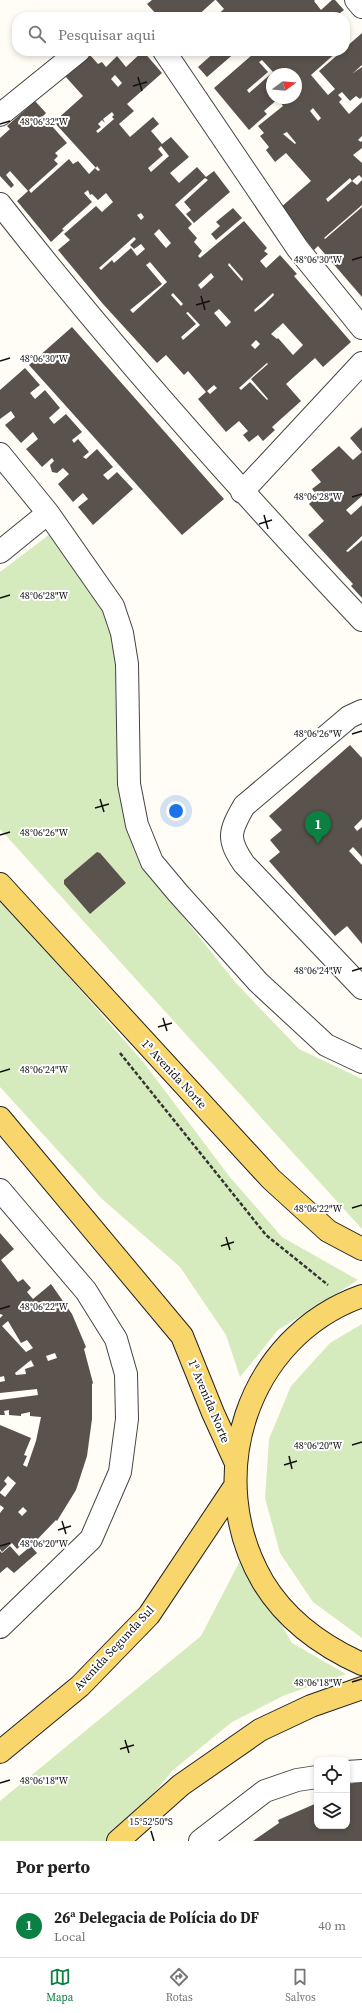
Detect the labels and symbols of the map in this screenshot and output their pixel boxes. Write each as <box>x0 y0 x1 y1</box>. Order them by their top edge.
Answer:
north arrow <box>266 68 302 104</box>
text: 48°06'32"W <box>20 115 69 128</box>
text: 48°06'30"W <box>294 253 343 266</box>
text: 48°06'30"W <box>20 352 69 365</box>
text: 48°06'28"W <box>294 490 343 503</box>
text: 48°06'28"W <box>20 589 69 602</box>
text: 48°06'26"W <box>294 727 343 740</box>
your location <box>166 801 186 821</box>
pin: 1 <box>305 811 331 844</box>
text: 48°06'26"W <box>20 826 69 839</box>
text: 48°06'24"W <box>294 964 343 977</box>
street label: 1ᵃ Avenida Norte <box>138 1036 210 1112</box>
text: 48°06'24"W <box>20 1063 69 1076</box>
text: 48°06'22"W <box>294 1202 343 1215</box>
text: 48°06'22"W <box>20 1300 69 1313</box>
street label: 1ᵃ Avenida Norte <box>184 1357 234 1445</box>
text: 48°06'20"W <box>294 1439 343 1452</box>
text: 48°06'20"W <box>20 1537 69 1550</box>
street label: Avenida Segunda Sul <box>70 1602 158 1694</box>
text: 48°06'18"W <box>294 1676 343 1689</box>
text: 48°06'18"W <box>20 1774 69 1787</box>
text: 15°52'50"S <box>129 1815 173 1828</box>

